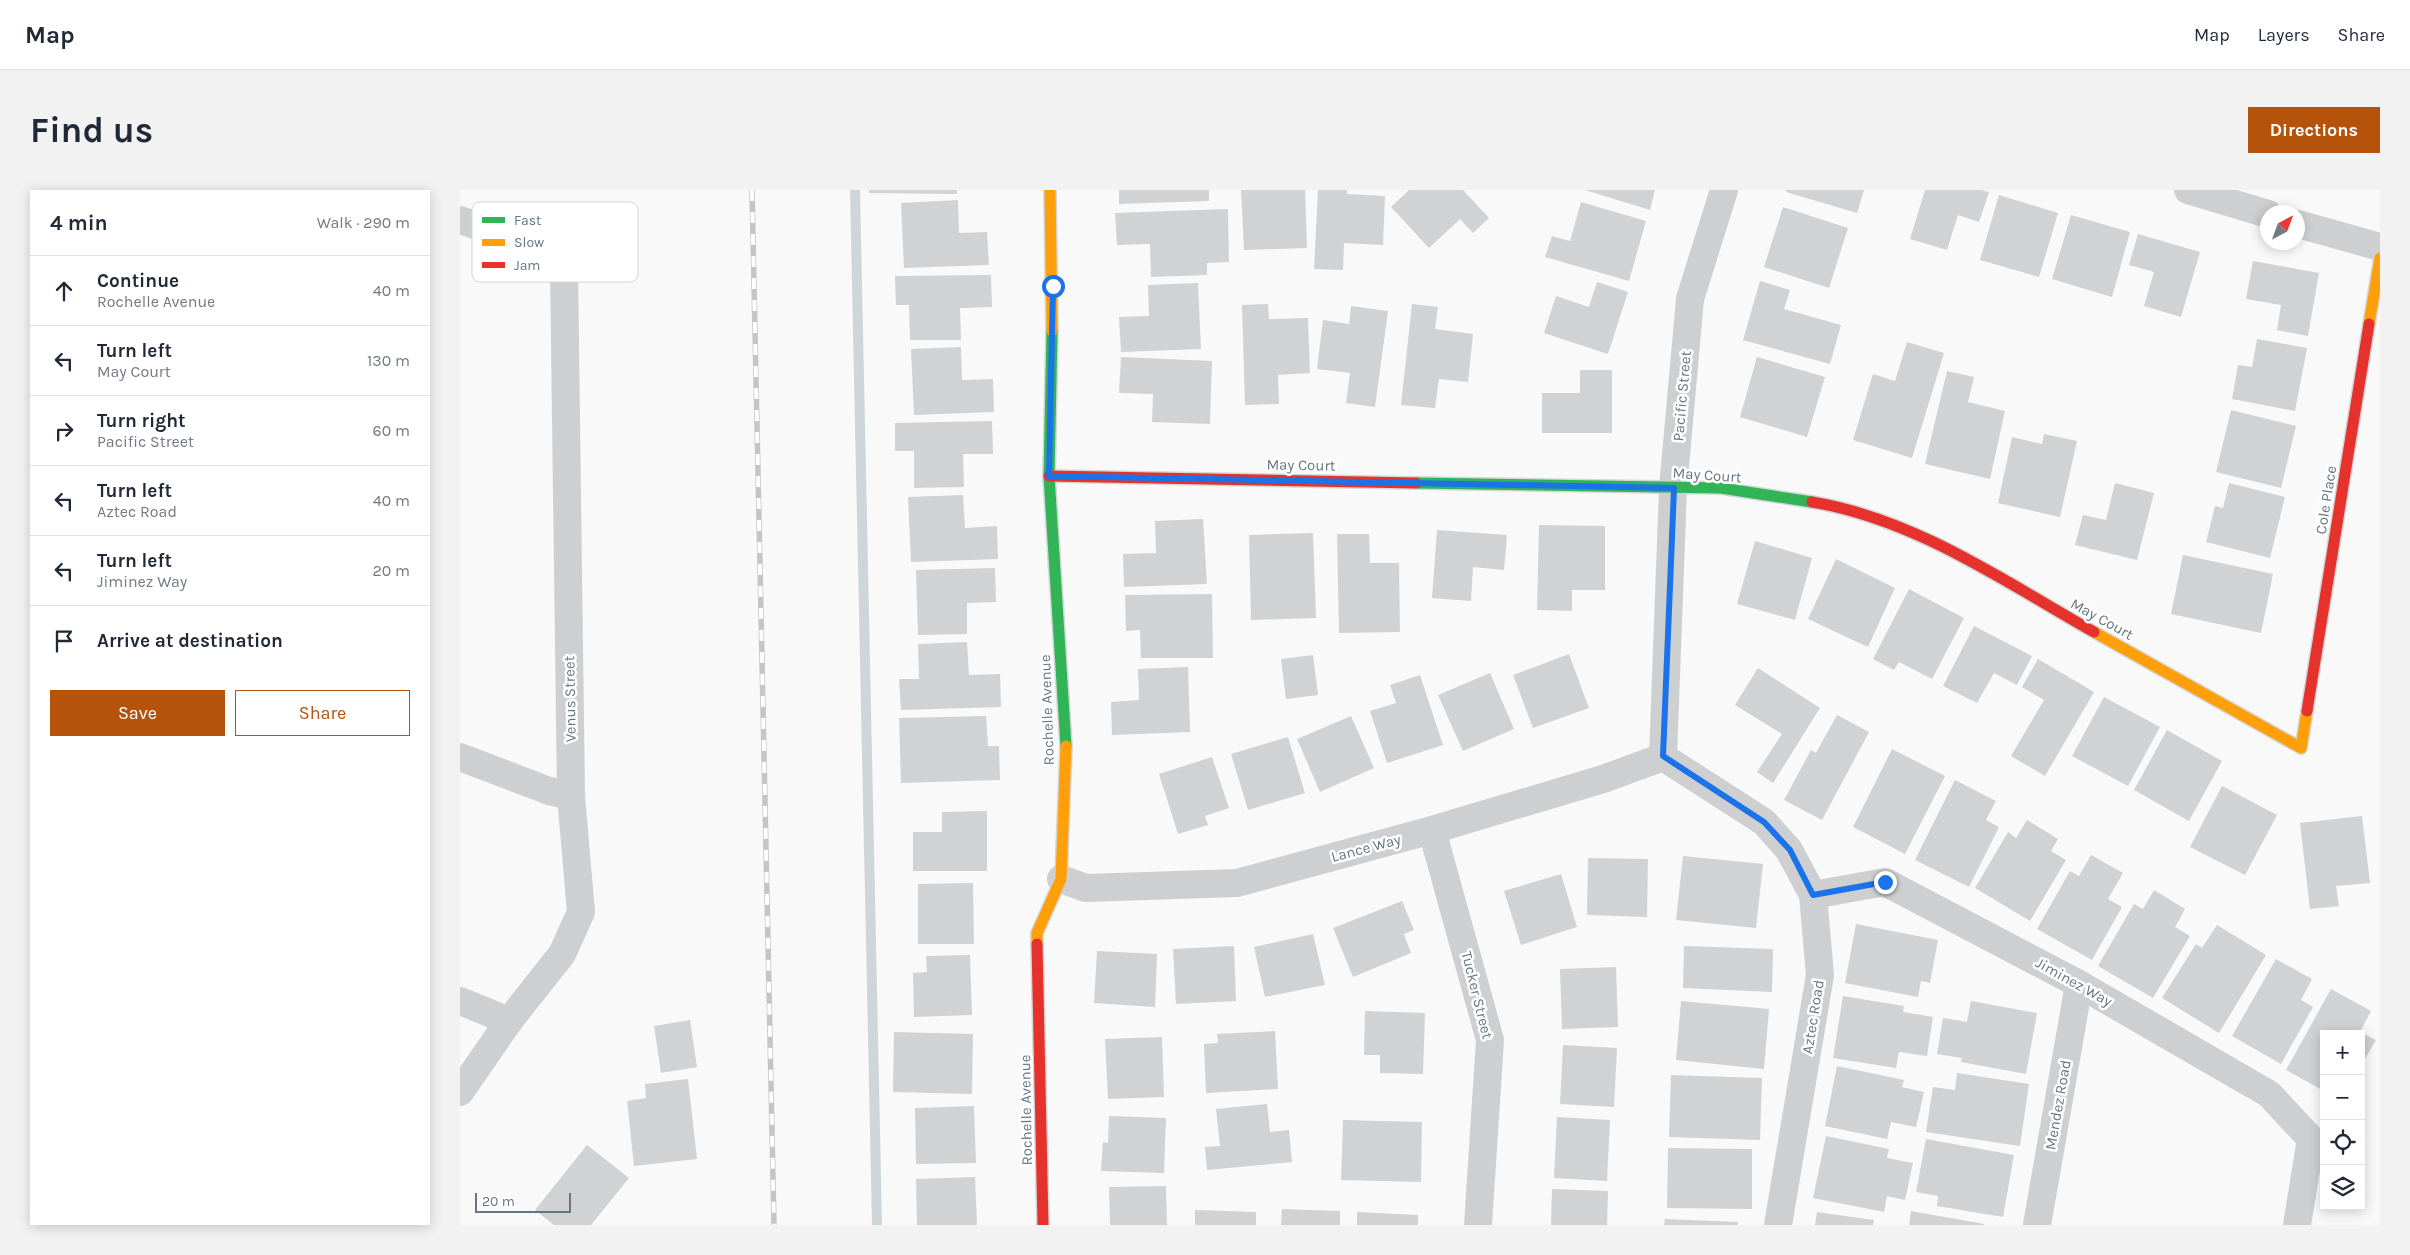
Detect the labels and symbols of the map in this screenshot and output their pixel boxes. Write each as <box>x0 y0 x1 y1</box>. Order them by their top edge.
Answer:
legend <box>472 202 638 282</box>
north arrow <box>2260 205 2305 250</box>
text: Fast <box>514 212 541 229</box>
text: Slow <box>514 234 544 251</box>
text: Jam <box>514 257 540 274</box>
route start <box>1042 275 1065 298</box>
street label: Pacific Street <box>1669 350 1695 442</box>
street label: May Court <box>1266 455 1336 475</box>
street label: May Court <box>1672 464 1742 486</box>
street label: Cole Place <box>2312 464 2340 536</box>
street label: May Court <box>2067 594 2137 644</box>
street label: Rochelle Avenue <box>1036 654 1058 766</box>
street label: Venus Street <box>560 655 580 742</box>
street label: Lance Way <box>1329 830 1403 866</box>
route end <box>1874 871 1897 894</box>
street label: Tucker Street <box>1457 949 1497 1041</box>
street label: Jiminez Way <box>2033 954 2115 1010</box>
street label: Aztec Road <box>1798 979 1828 1055</box>
street label: Rochelle Avenue <box>1016 1054 1036 1166</box>
street label: Mendez Road <box>2041 1058 2075 1152</box>
scale bar <box>475 1190 571 1213</box>

